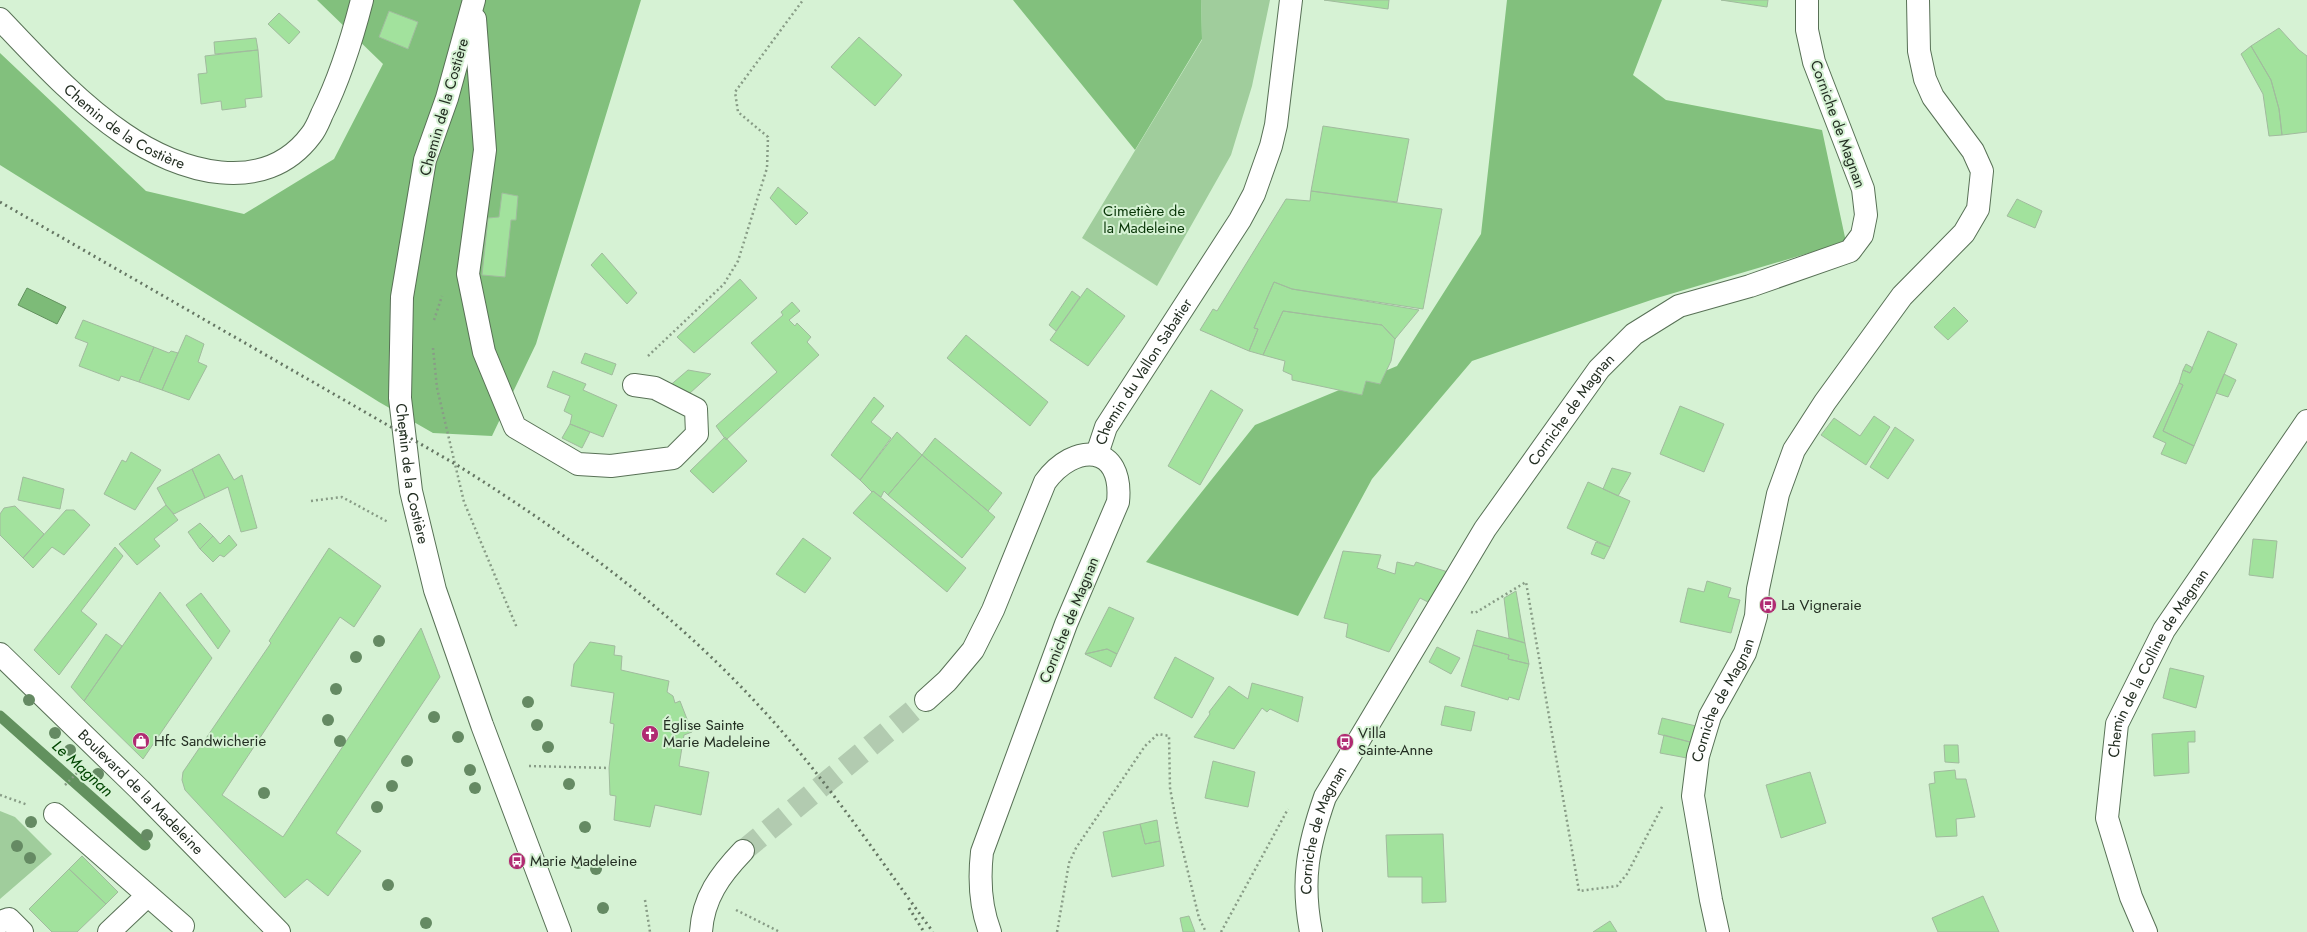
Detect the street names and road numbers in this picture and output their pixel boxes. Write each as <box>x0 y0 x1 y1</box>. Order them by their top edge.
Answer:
street label: Chemin de la Costière <box>414 35 474 178</box>
street label: Corniche de Magnan <box>1805 57 1871 191</box>
street label: Chemin de la Costière <box>59 79 188 175</box>
street label: Chemin du Vallon Sabatier <box>1090 293 1198 448</box>
street label: Corniche de Magnan <box>1522 348 1620 470</box>
street label: Chemin de la Costière <box>390 402 435 546</box>
street label: Corniche de Magnan <box>1034 554 1104 686</box>
street label: Chemin de la Colline de Magnan <box>2102 564 2214 759</box>
street label: Corniche de Magnan <box>1686 636 1760 763</box>
street label: Boulevard de la Madeleine <box>73 724 209 860</box>
street label: Corniche de Magnan <box>1295 762 1352 895</box>

